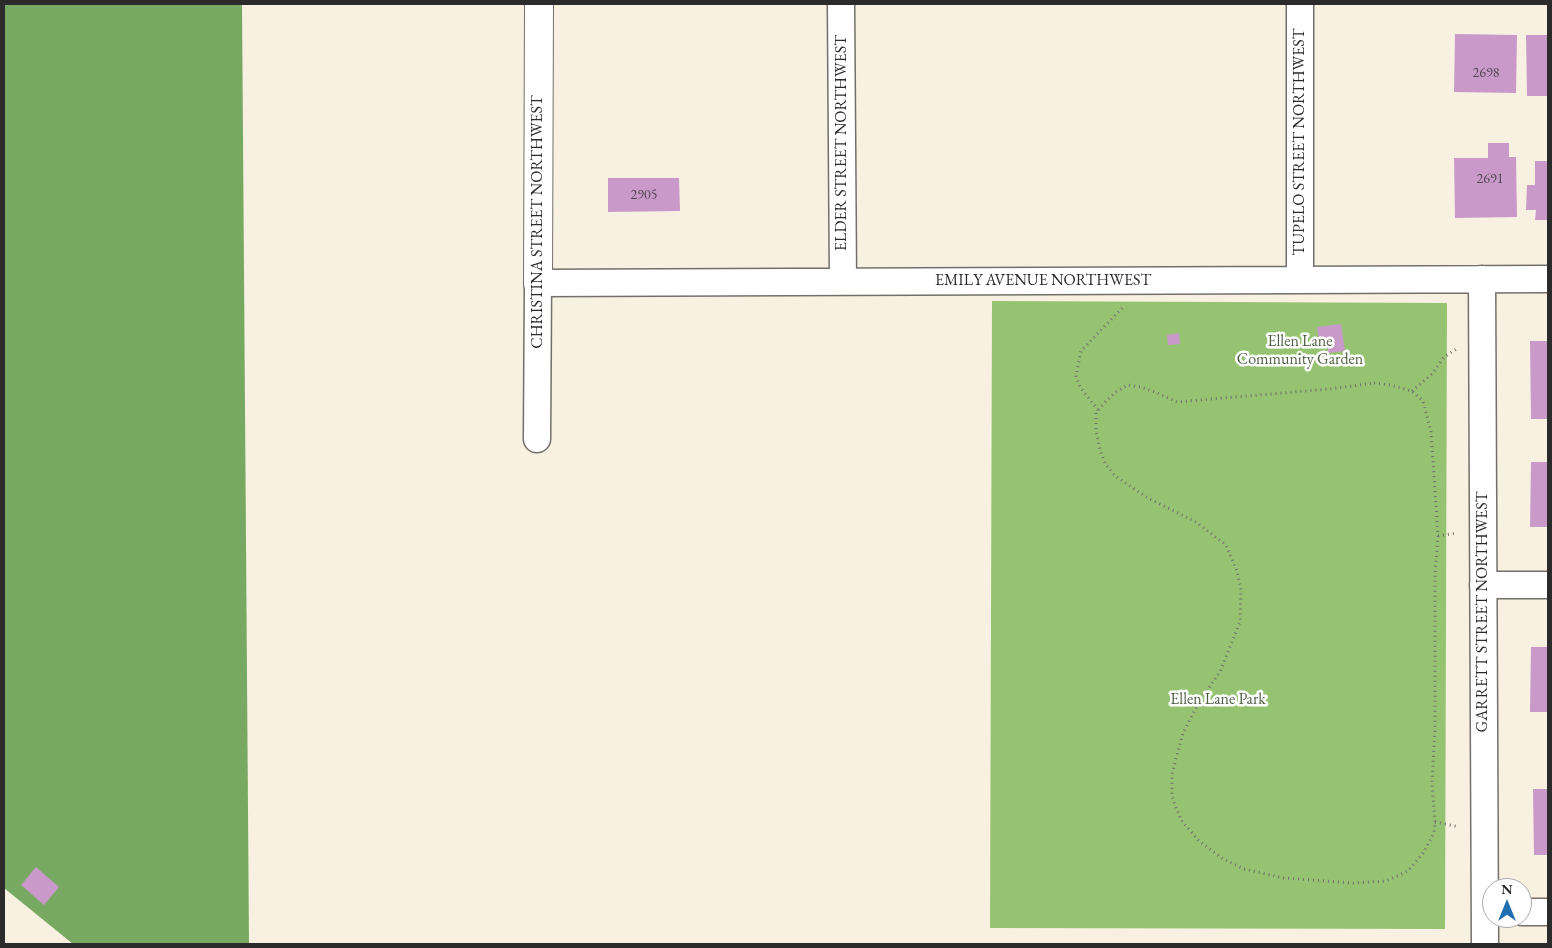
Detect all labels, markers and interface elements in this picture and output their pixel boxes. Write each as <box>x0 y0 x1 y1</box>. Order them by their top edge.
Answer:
street label: TUPELO STREET NORTHWEST <box>1290 29 1310 255</box>
street label: ELDER STREET NORTHWEST <box>832 35 852 251</box>
house number: 2698 <box>1473 65 1499 81</box>
street label: CHRISTINA STREET NORTHWEST <box>528 95 548 349</box>
house number: 2691 <box>1477 171 1503 187</box>
house number: 2905 <box>631 187 657 203</box>
street label: EMILY AVENUE NORTHWEST <box>935 271 1151 291</box>
park label: Ellen Lane Community Garden <box>1237 332 1363 370</box>
street label: GARRETT STREET NORTHWEST <box>1473 492 1493 732</box>
park label: Ellen Lane Park <box>1170 690 1266 710</box>
north arrow <box>1482 878 1532 928</box>
text: N <box>1501 880 1513 898</box>

